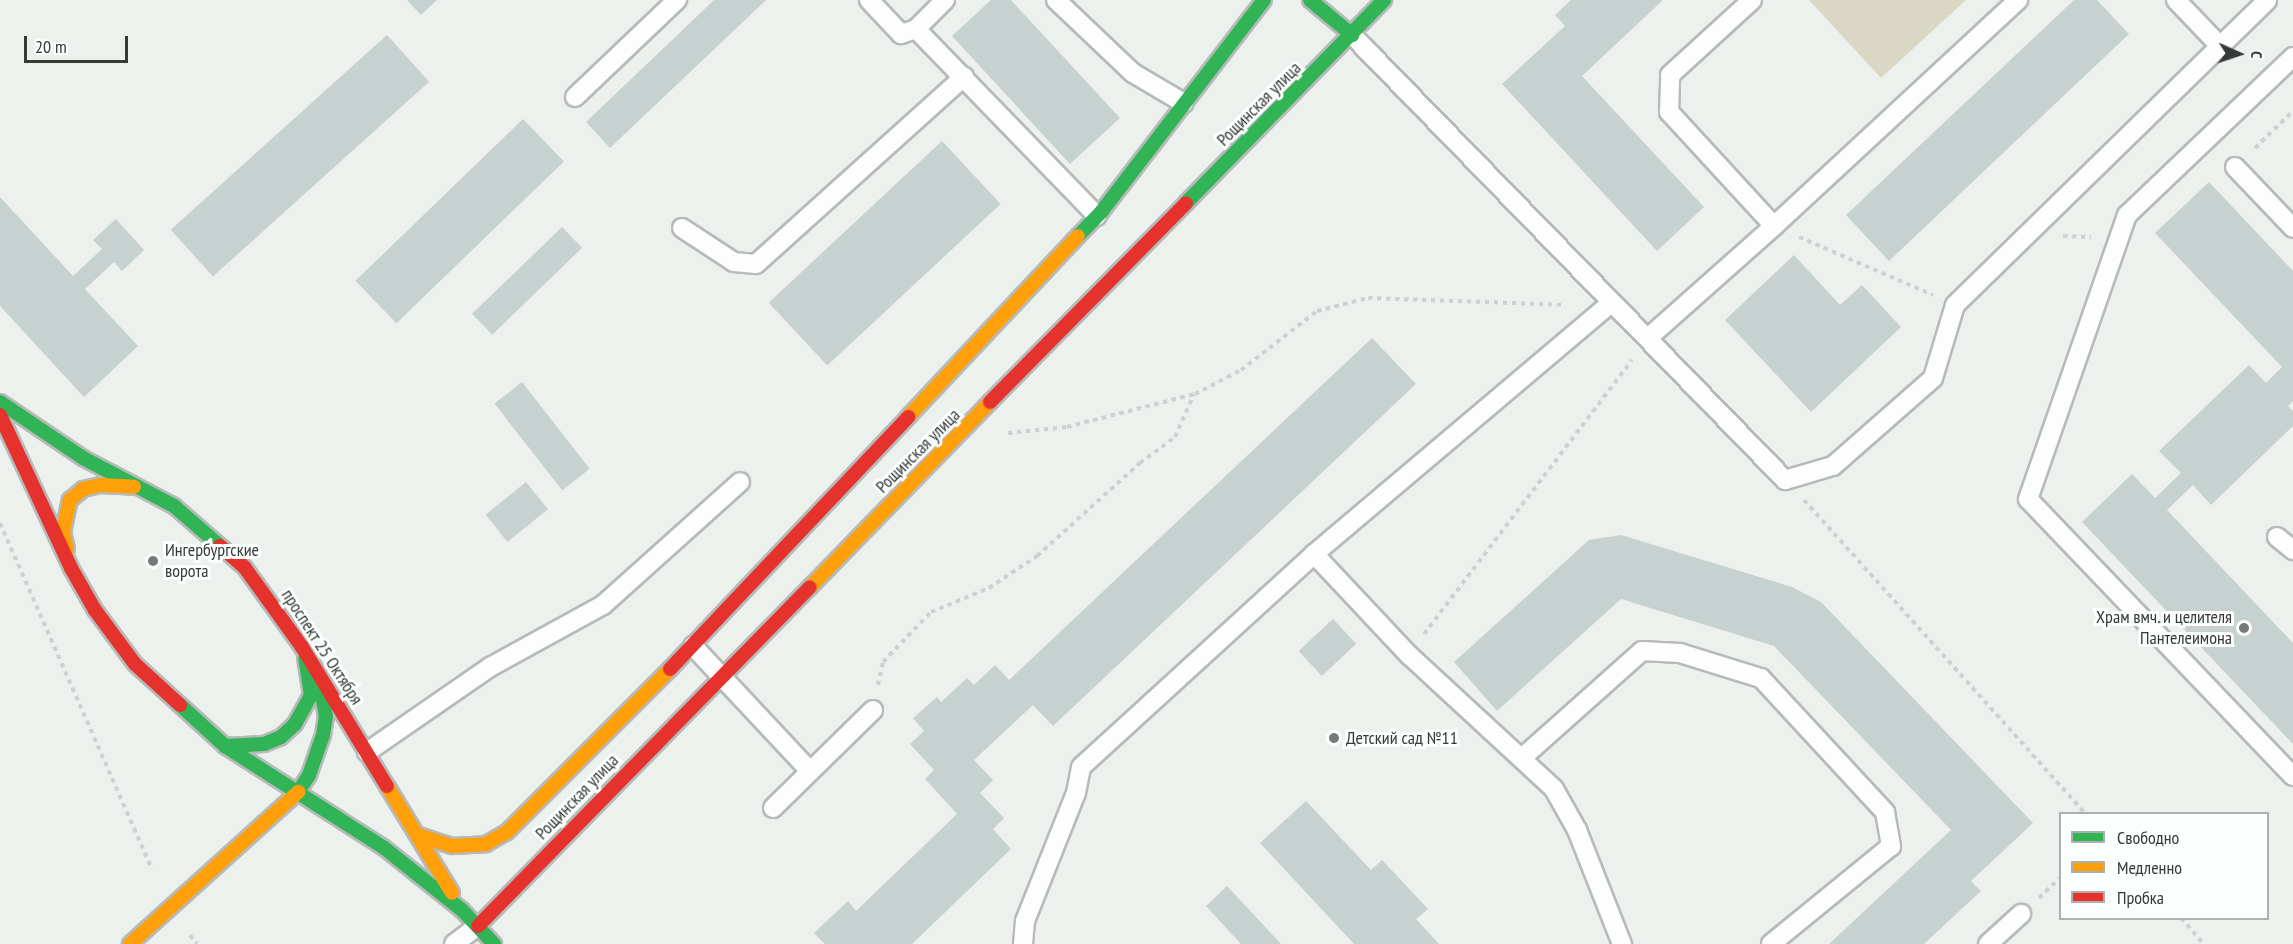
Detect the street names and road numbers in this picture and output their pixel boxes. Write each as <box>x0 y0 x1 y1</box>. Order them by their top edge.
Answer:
street label: Рощинская улица <box>1212 57 1306 151</box>
street label: Рощинская улица <box>871 404 965 498</box>
street label: проспект 25 Октября <box>277 585 367 709</box>
street label: Рощинская улица <box>531 750 623 844</box>

